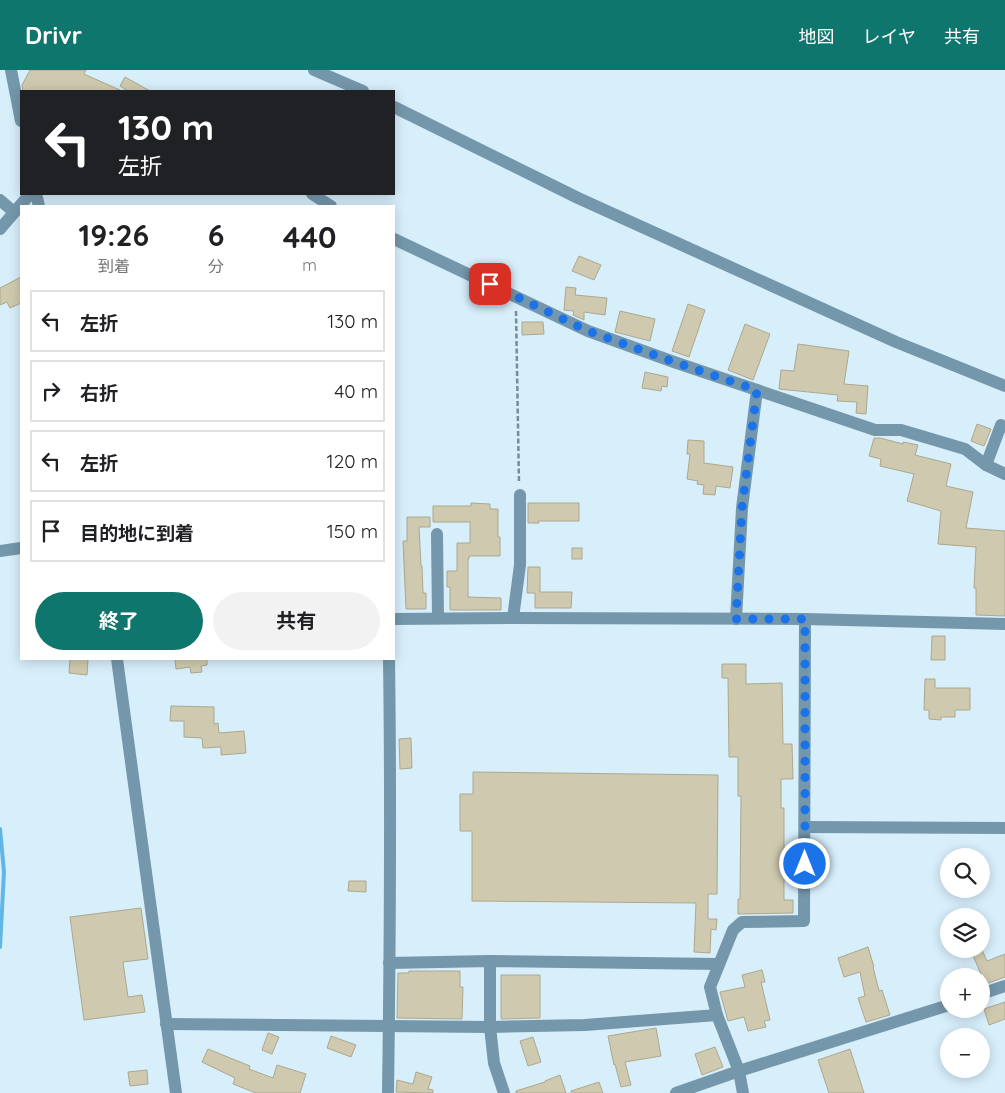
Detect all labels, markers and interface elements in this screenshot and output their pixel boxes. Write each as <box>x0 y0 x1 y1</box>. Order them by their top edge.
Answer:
text: Drivr <box>25 20 82 50</box>
text: 地図 <box>799 25 835 48</box>
text: レイヤ <box>863 25 916 48</box>
text: 共有 <box>944 25 980 48</box>
text: 130 m <box>118 105 214 149</box>
icon: left <box>35 110 100 175</box>
text: 左折 <box>118 152 162 180</box>
text: 19:26 <box>79 216 149 254</box>
text: 6 <box>208 216 224 254</box>
text: 440 <box>283 218 336 256</box>
text: m <box>302 255 317 275</box>
text: 到着 <box>98 256 130 276</box>
text: 分 <box>208 256 224 276</box>
pin <box>469 263 511 305</box>
icon: arrive <box>476 270 504 298</box>
icon: left <box>37 307 65 335</box>
text: 130 m <box>327 309 378 333</box>
text: 左折 <box>80 311 118 335</box>
icon: right <box>37 377 65 405</box>
text: 40 m <box>334 379 378 403</box>
text: 右折 <box>80 381 118 405</box>
icon: left <box>37 447 65 475</box>
text: 120 m <box>327 449 378 473</box>
text: 左折 <box>80 451 118 475</box>
icon: arrive <box>37 517 65 545</box>
text: 150 m <box>327 519 378 543</box>
text: 目的地に到着 <box>80 521 194 545</box>
button: 終了 <box>35 592 203 650</box>
button: 共有 <box>213 592 380 650</box>
position arrow <box>778 837 830 889</box>
map controls <box>940 848 990 1078</box>
button: search <box>940 848 990 898</box>
button: layers <box>940 908 990 958</box>
button: + <box>940 968 990 1018</box>
button: − <box>940 1028 990 1078</box>

